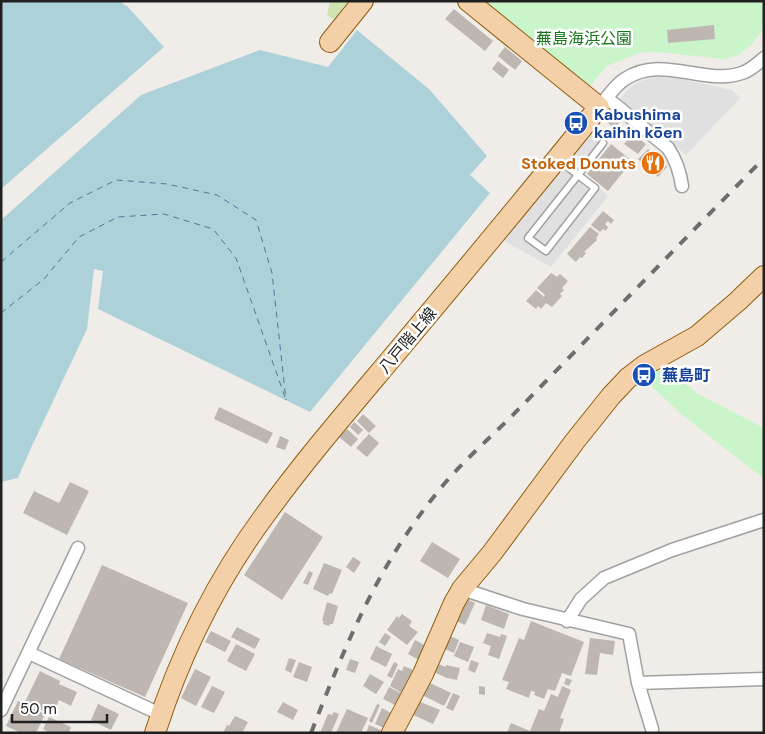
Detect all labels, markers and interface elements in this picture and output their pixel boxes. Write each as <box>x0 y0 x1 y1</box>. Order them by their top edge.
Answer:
park label: 蕪島海浜公園 <box>536 28 632 49</box>
place label: Kabushima kaihin kōen <box>594 104 682 143</box>
bus stop icon: Kabushima kaihin kōen <box>563 110 589 136</box>
restaurant icon: Stoked Donuts <box>640 150 666 176</box>
place label: Stoked Donuts <box>521 153 636 174</box>
street label: 八戸階上線 <box>374 303 441 378</box>
bus stop icon: 蕪島町 <box>631 362 657 388</box>
place label: 蕪島町 <box>662 365 710 386</box>
scale bar <box>12 692 108 724</box>
text: 50 m <box>20 699 57 719</box>

